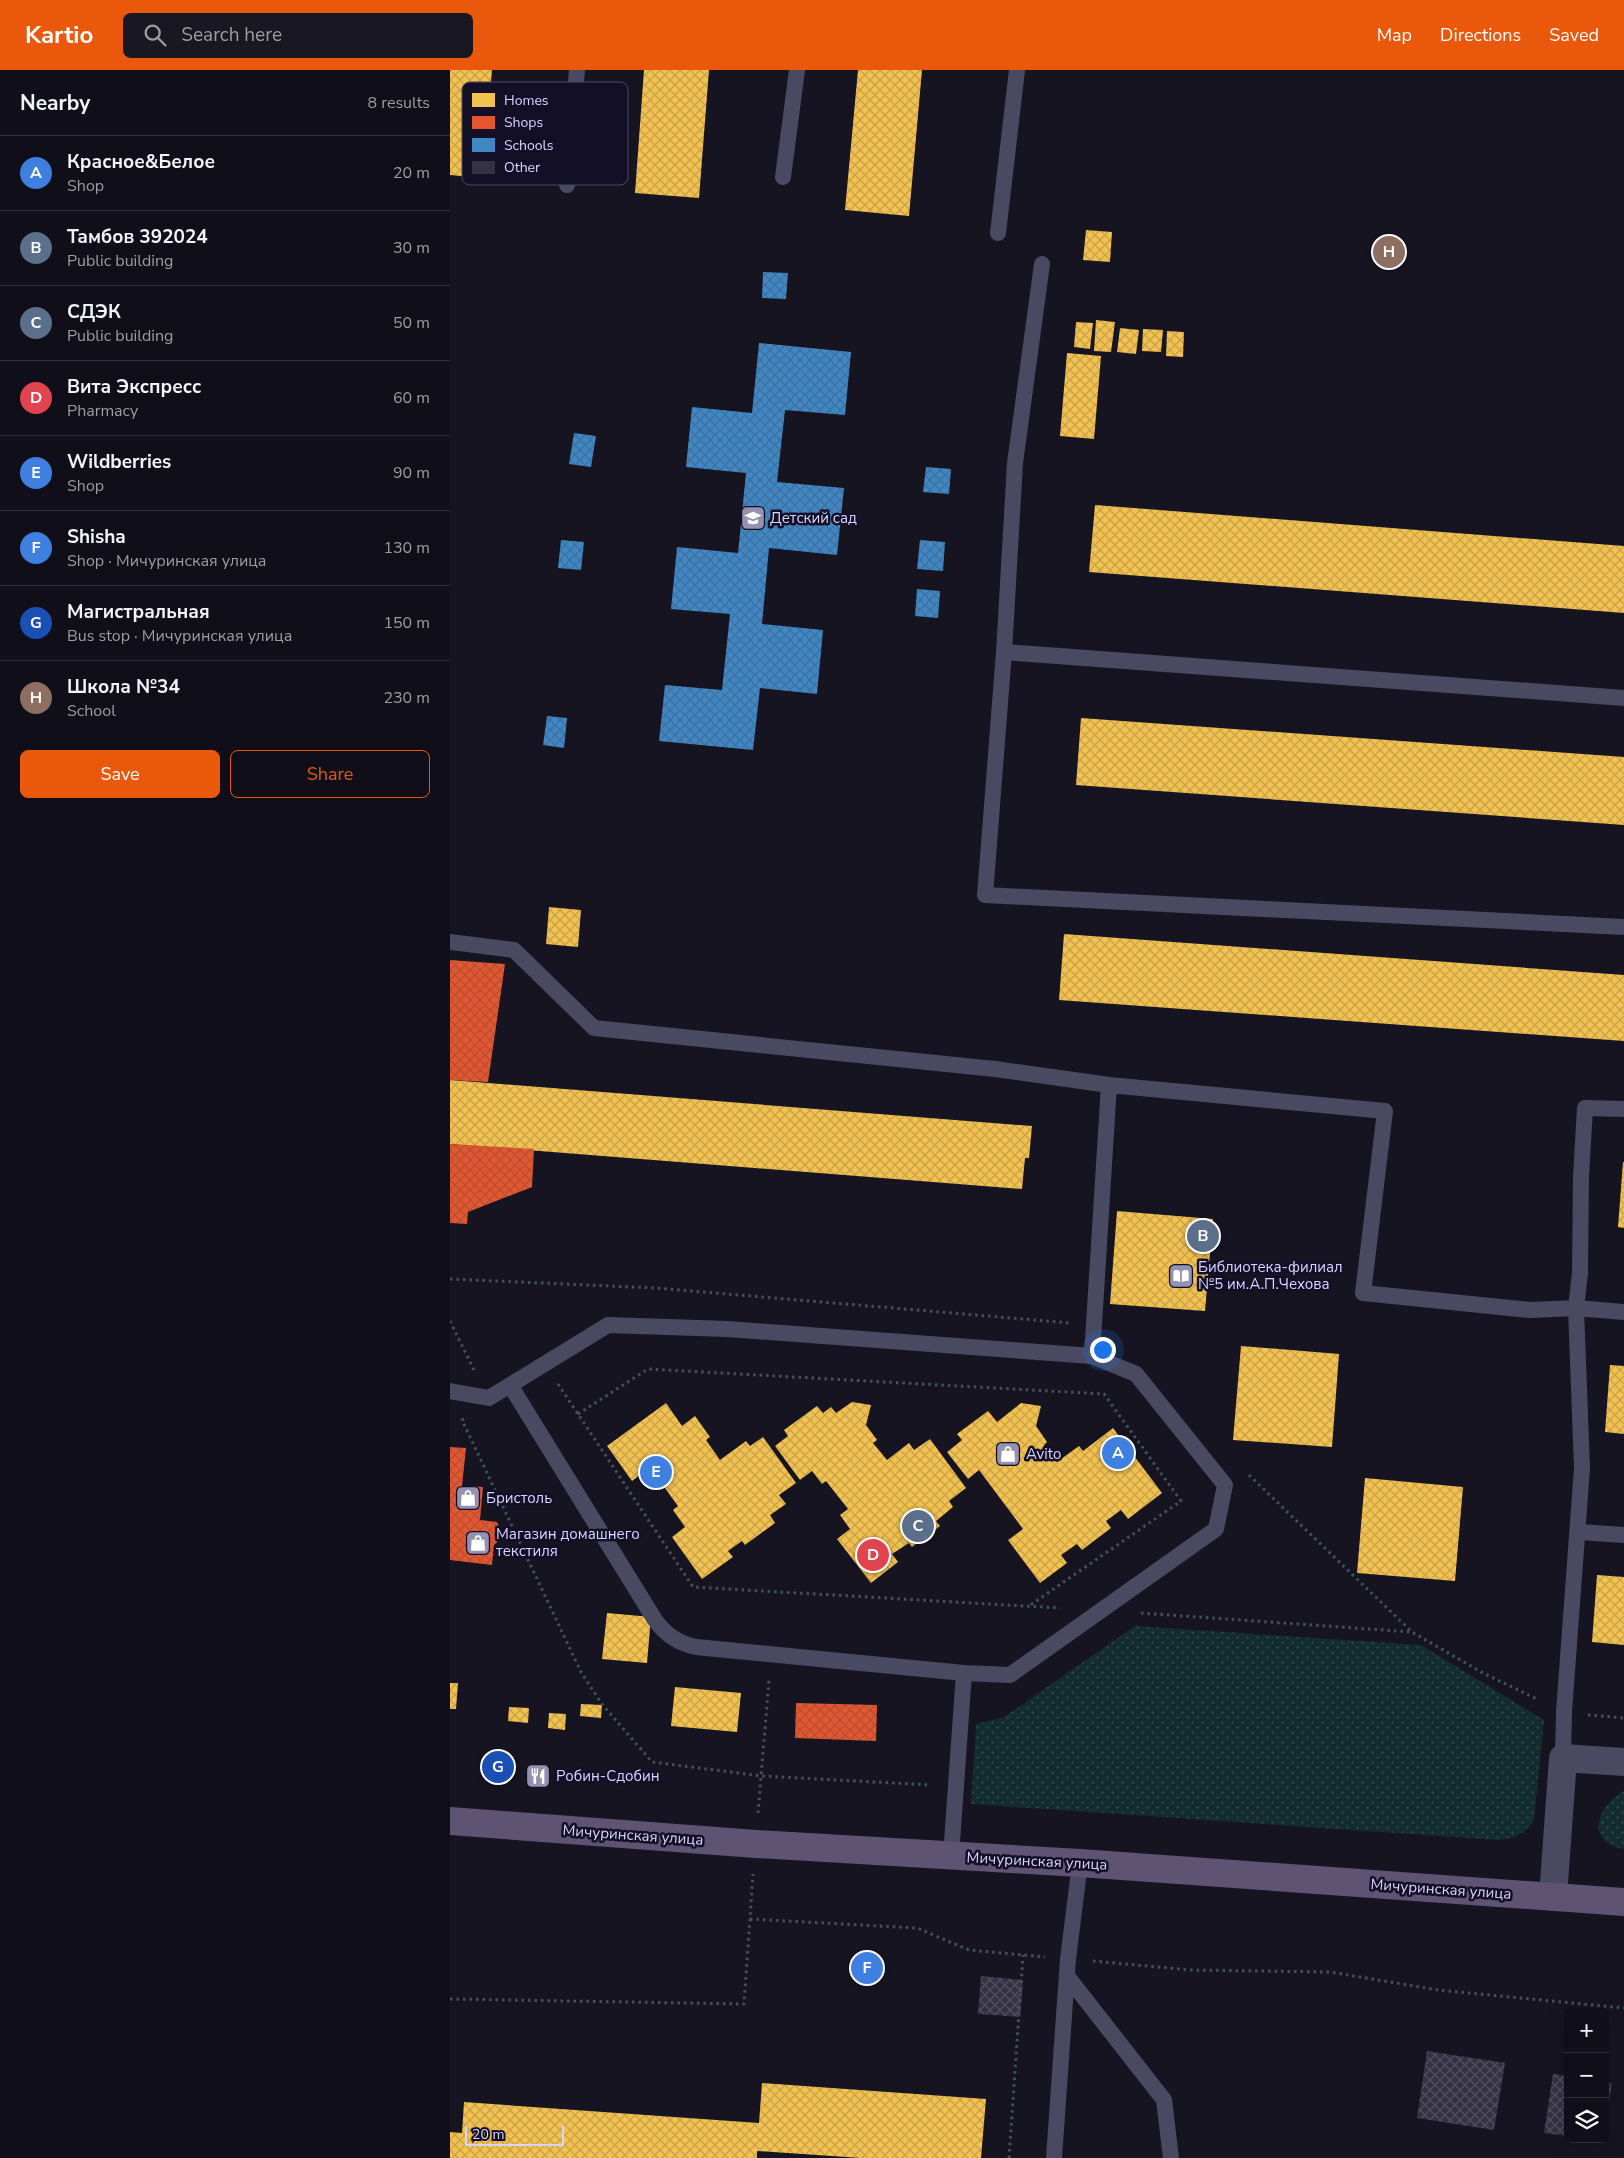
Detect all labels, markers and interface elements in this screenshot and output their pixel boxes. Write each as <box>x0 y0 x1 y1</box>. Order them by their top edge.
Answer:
search box <box>123 13 473 58</box>
text: Kartio <box>25 19 93 51</box>
icon: search <box>141 21 169 49</box>
text: Search here <box>181 22 282 48</box>
text: Map <box>1377 23 1412 47</box>
text: Directions <box>1440 23 1521 47</box>
text: Saved <box>1549 23 1599 47</box>
legend <box>462 82 628 185</box>
text: Nearby <box>20 89 90 117</box>
text: Homes <box>504 91 549 110</box>
text: 8 results <box>368 92 430 114</box>
text: Shops <box>504 113 544 132</box>
text: Schools <box>504 136 554 155</box>
text: Красное&Белое <box>67 149 215 175</box>
text: Other <box>504 158 540 177</box>
text: A <box>30 162 42 184</box>
text: 20 m <box>393 162 430 184</box>
text: Shop <box>67 175 104 197</box>
text: Тамбов 392024 <box>67 224 208 250</box>
pin: H <box>1373 233 1405 271</box>
text: B <box>30 237 42 259</box>
text: 30 m <box>393 237 430 259</box>
text: Public building <box>67 250 173 272</box>
text: СДЭК <box>67 299 121 325</box>
text: C <box>31 312 41 334</box>
text: 50 m <box>393 312 430 334</box>
text: Public building <box>67 325 173 347</box>
text: Вита Экспресс <box>67 374 201 400</box>
text: D <box>30 387 42 409</box>
text: 60 m <box>393 387 430 409</box>
text: Pharmacy <box>67 400 138 422</box>
text: Wildberries <box>67 449 171 475</box>
text: E <box>31 462 41 484</box>
text: 90 m <box>393 462 430 484</box>
text: Shop <box>67 475 104 497</box>
school or university icon: Детский сад <box>740 505 766 531</box>
place label: Детский сад <box>770 508 857 528</box>
text: Shisha <box>67 524 126 550</box>
text: F <box>32 537 41 559</box>
text: 130 m <box>383 537 430 559</box>
text: Shop · Мичуринская улица <box>67 550 266 572</box>
text: Магистральная <box>67 599 210 625</box>
text: G <box>30 612 42 634</box>
text: 150 m <box>383 612 430 634</box>
text: Bus stop · Мичуринская улица <box>67 625 292 647</box>
text: Школа №34 <box>67 674 180 700</box>
text: H <box>30 687 42 709</box>
text: 230 m <box>383 687 430 709</box>
text: School <box>67 700 116 722</box>
button: Save <box>20 750 220 798</box>
button: Share <box>230 750 430 798</box>
pin: B <box>1187 1217 1219 1255</box>
place label: Библиотека-филиал №5 им.А.П.Чехова <box>1198 1257 1343 1294</box>
library icon: Библиотека-филиал №5 им.А.П.Чехова <box>1168 1263 1194 1289</box>
your location <box>1090 1337 1116 1363</box>
pin: A <box>1102 1434 1134 1472</box>
shop icon: Avito <box>995 1441 1021 1467</box>
place label: Avito <box>1026 1444 1061 1464</box>
pin: E <box>640 1453 672 1491</box>
shop icon: Бристоль <box>455 1485 481 1511</box>
place label: Бристоль <box>486 1488 552 1508</box>
pin: C <box>902 1507 934 1545</box>
place label: Магазин домашнего текстиля <box>496 1524 640 1561</box>
shop icon: Магазин домашнего текстиля <box>465 1530 491 1556</box>
pin: D <box>857 1536 889 1574</box>
pin: G <box>482 1748 514 1786</box>
restaurant icon: Робин-Сдобин <box>525 1763 551 1789</box>
place label: Робин-Сдобин <box>556 1766 660 1786</box>
street label: Мичуринская улица <box>562 1820 704 1850</box>
street label: Мичуринская улица <box>966 1847 1108 1875</box>
street label: Мичуринская улица <box>1370 1874 1512 1904</box>
pin: F <box>851 1949 883 1987</box>
map controls <box>1564 2008 1609 2143</box>
button: + <box>1564 2008 1609 2053</box>
button: − <box>1564 2053 1609 2098</box>
button: layers <box>1564 2098 1609 2143</box>
scale bar <box>465 2123 564 2146</box>
text: 20 m <box>472 2125 504 2144</box>

